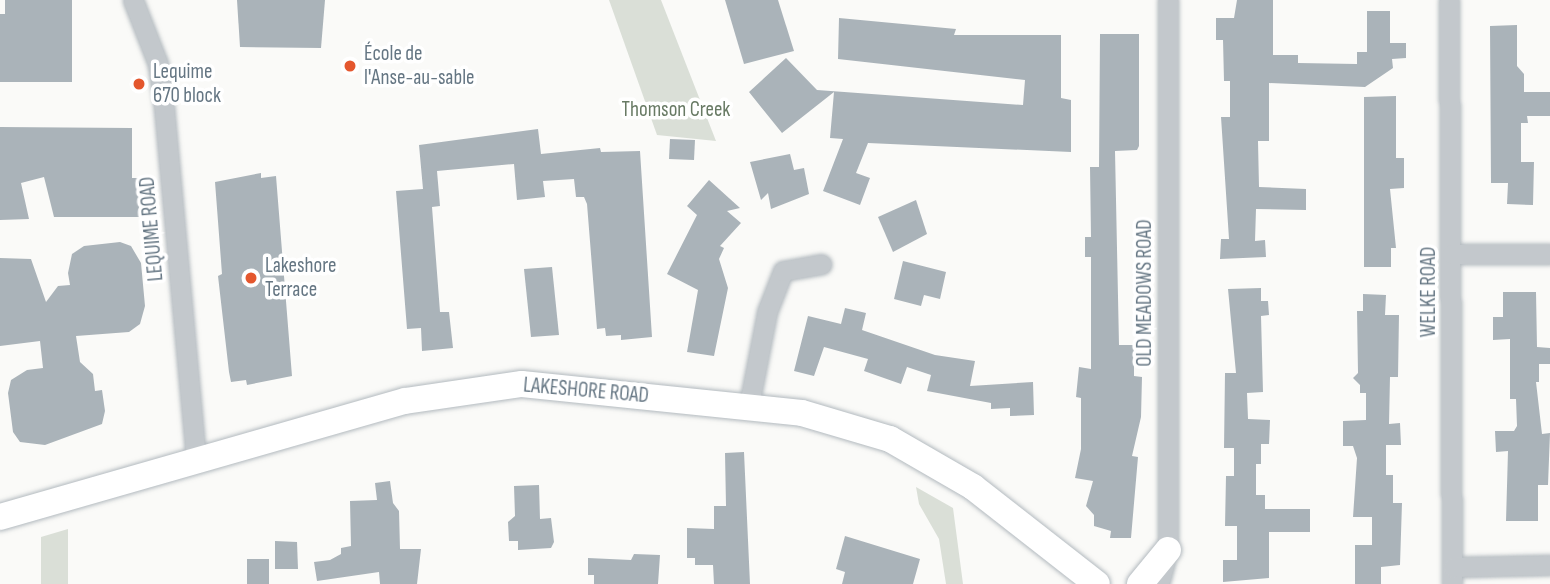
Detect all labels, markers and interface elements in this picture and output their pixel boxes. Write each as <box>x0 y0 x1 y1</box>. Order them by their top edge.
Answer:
place label: École de l'Anse-au-sable <box>364 41 474 91</box>
marker: École de l'Anse-au-sable <box>342 58 358 74</box>
place label: Lequime 670 block <box>153 59 221 109</box>
marker: Lequime 670 block <box>131 76 147 92</box>
park label: Thomson Creek <box>622 97 730 123</box>
street label: LEQUIME ROAD <box>135 176 169 282</box>
street label: OLD MEADOWS ROAD <box>1132 219 1158 367</box>
street label: WELKE ROAD <box>1416 247 1442 337</box>
place label: Lakeshore Terrace <box>265 253 336 303</box>
marker: Lakeshore Terrace <box>243 270 259 286</box>
street label: LAKESHORE ROAD <box>522 373 650 409</box>

